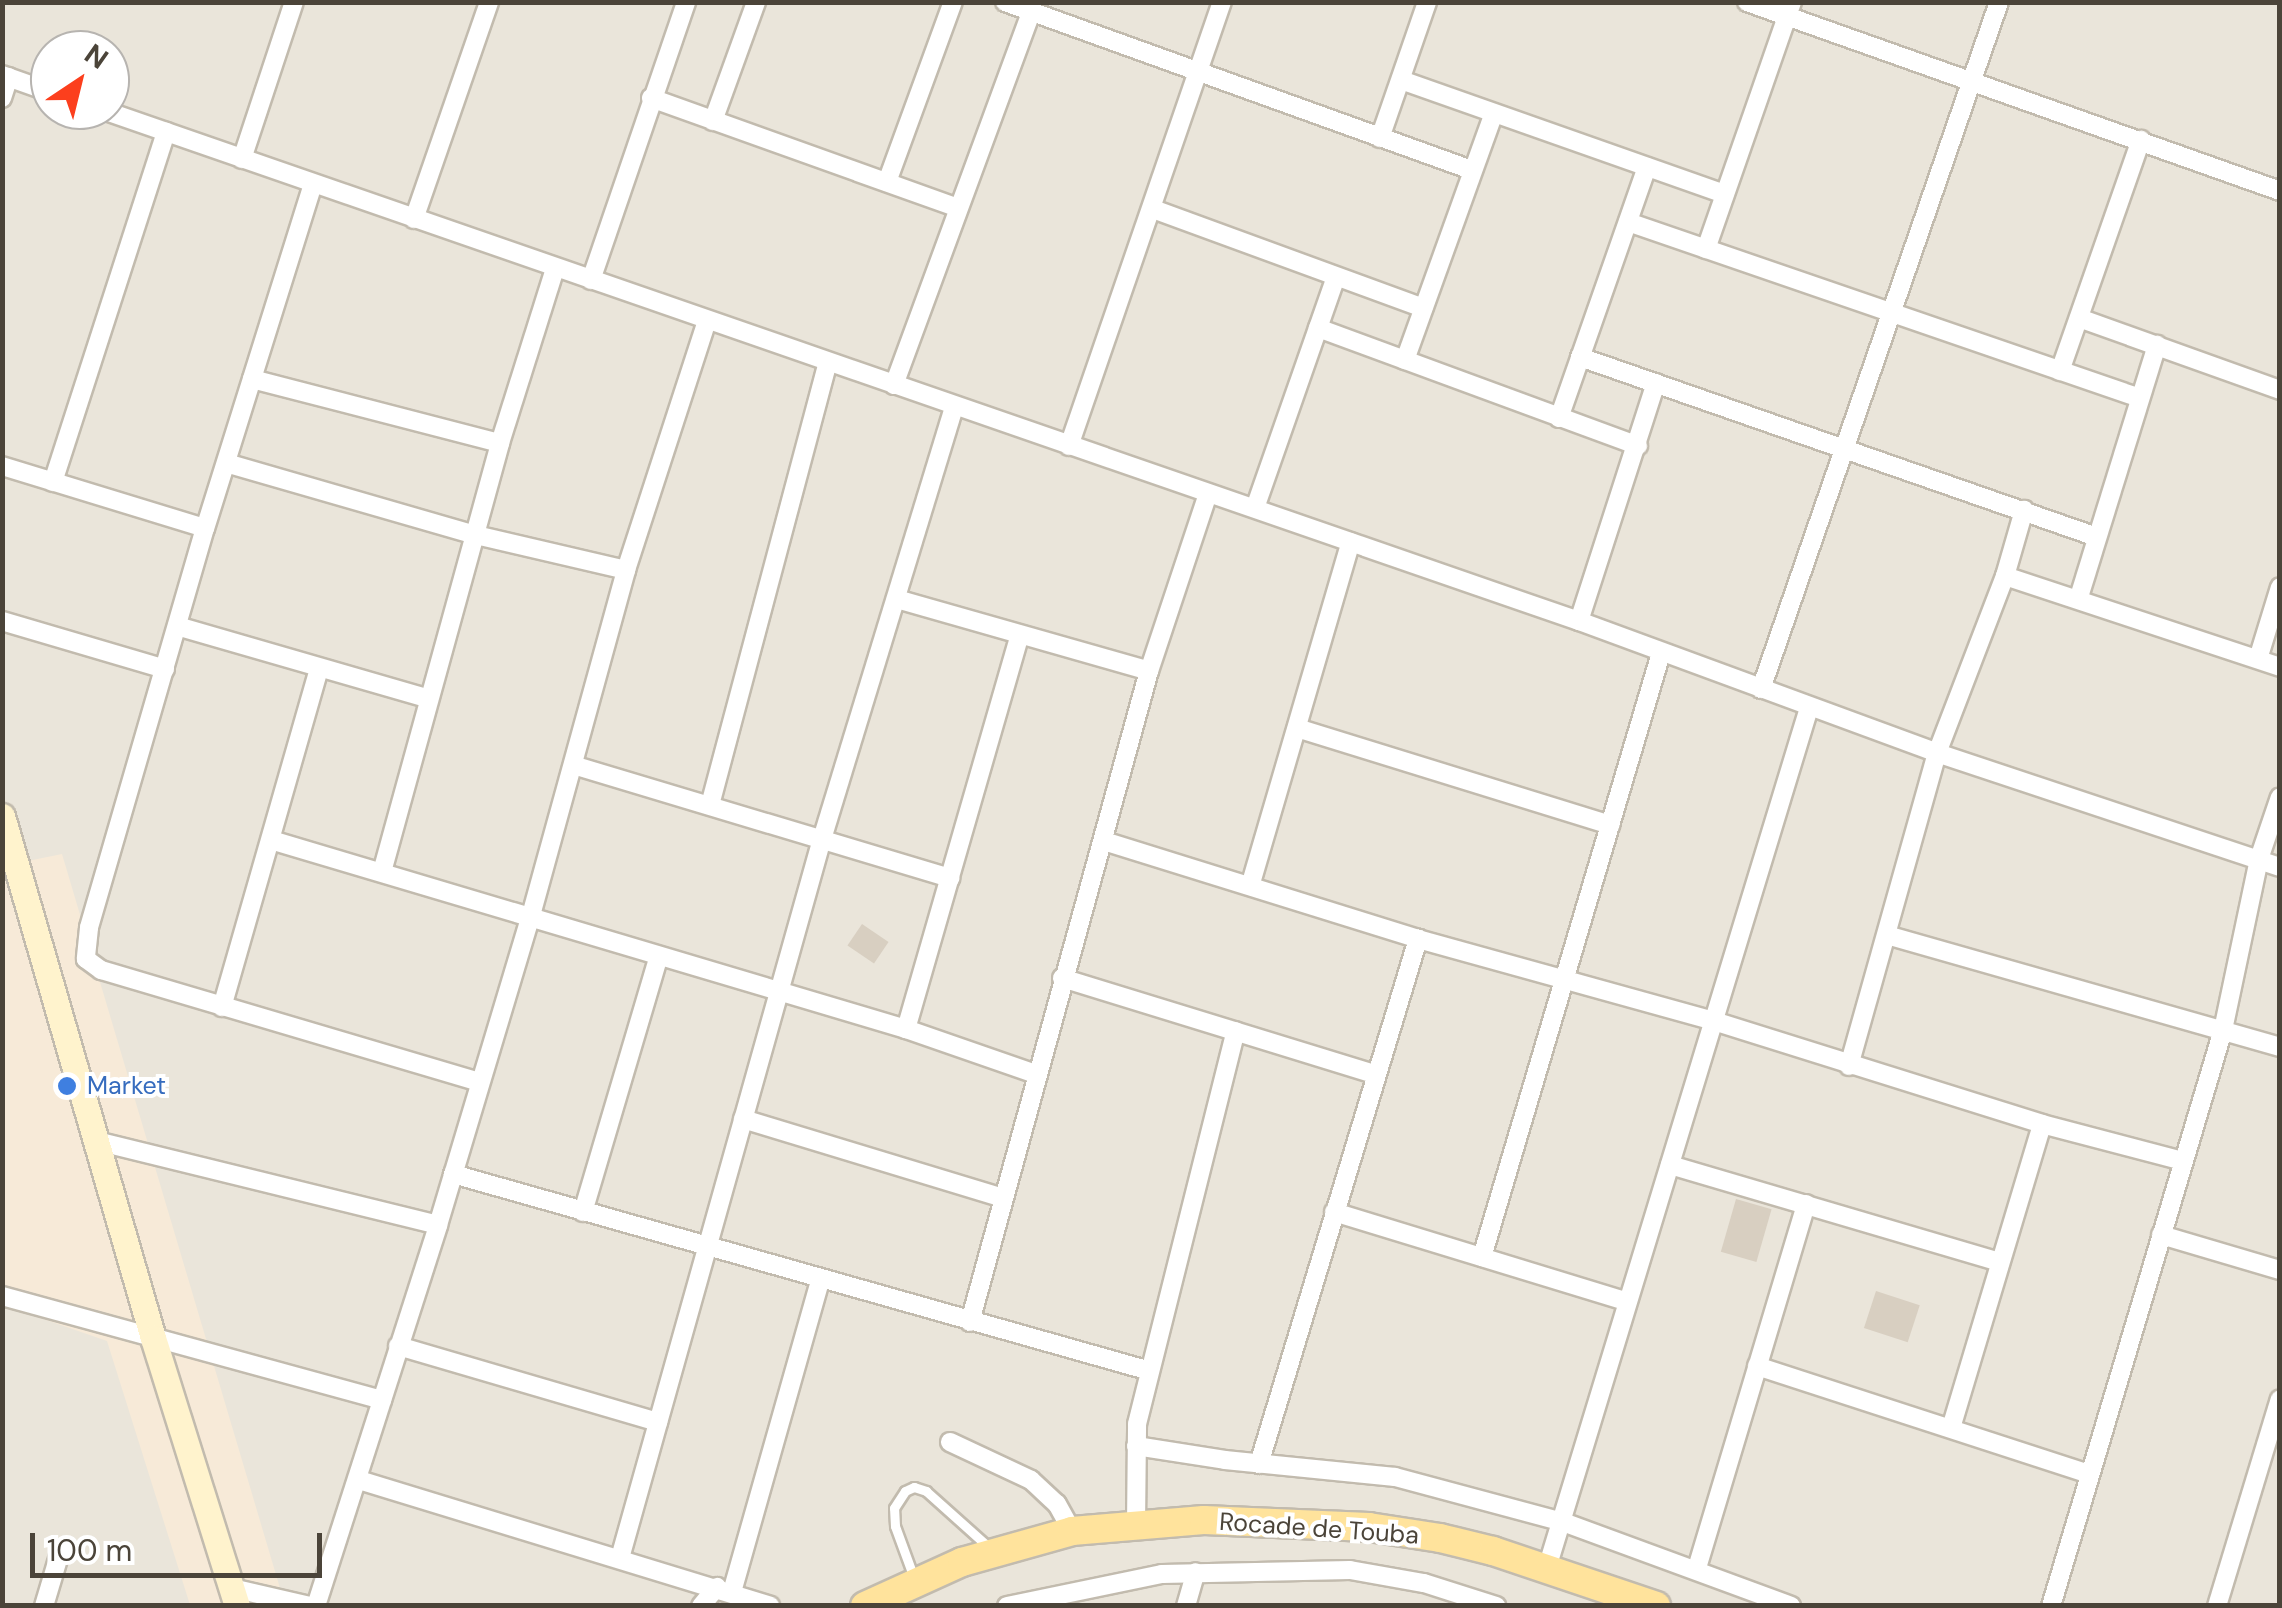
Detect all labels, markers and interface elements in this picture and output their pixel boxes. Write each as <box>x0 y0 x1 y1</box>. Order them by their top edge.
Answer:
north arrow <box>30 30 130 130</box>
text: N <box>77 36 115 78</box>
place label: Market <box>87 1071 166 1101</box>
marker: Market <box>56 1075 78 1097</box>
street label: Rocade de Touba <box>1218 1507 1420 1551</box>
scale bar <box>35 1513 328 1575</box>
text: 100 m <box>47 1531 132 1570</box>

